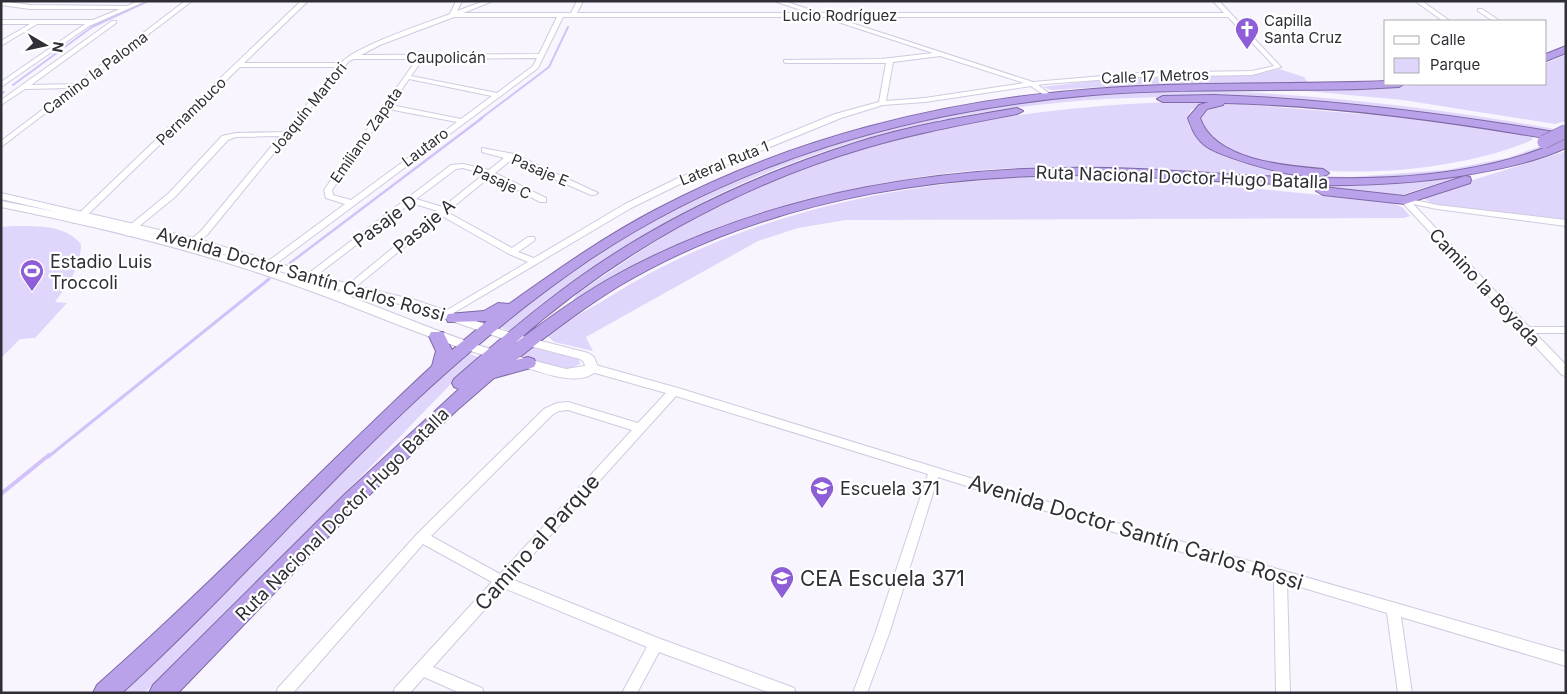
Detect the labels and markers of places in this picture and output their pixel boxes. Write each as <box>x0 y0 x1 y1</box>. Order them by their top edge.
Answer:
place label: Capilla Santa Cruz <box>1264 11 1342 47</box>
church icon: Capilla Santa Cruz <box>1234 16 1260 50</box>
place label: Estadio Luis Troccoli <box>50 251 152 293</box>
sports icon: Estadio Luis Troccoli <box>19 258 45 292</box>
school or university icon: Escuela 371 <box>809 475 835 509</box>
place label: Escuela 371 <box>840 478 940 499</box>
school or university icon: CEA Escuela 371 <box>769 565 795 599</box>
place label: CEA Escuela 371 <box>800 566 965 591</box>

